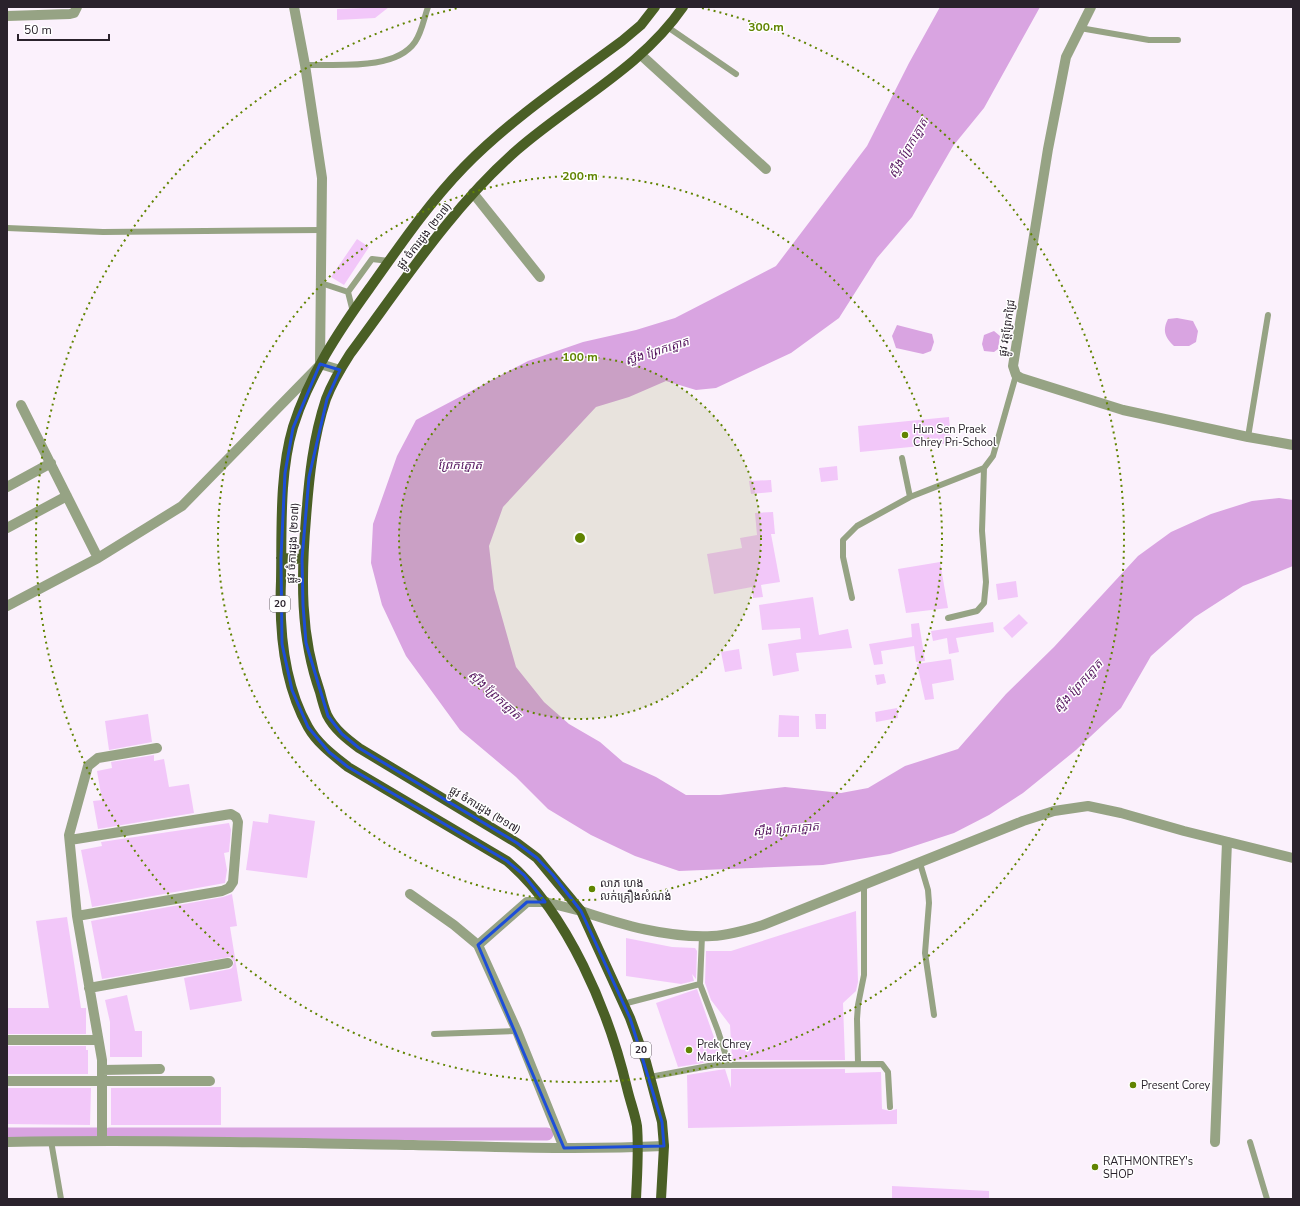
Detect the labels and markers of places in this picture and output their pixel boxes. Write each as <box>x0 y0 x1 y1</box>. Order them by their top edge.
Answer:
place label: Hun Sen Praek Chrey Pri-School <box>913 422 997 450</box>
marker: Hun Sen Praek Chrey Pri-School <box>900 430 910 440</box>
centre of rings <box>573 531 587 545</box>
place label: លាភ ហេង លក់គ្រឿងសំណង់ <box>600 876 672 904</box>
marker: លាភ ហេង លក់គ្រឿងសំណង់ <box>587 884 597 894</box>
place label: Prek Chrey Market <box>697 1037 751 1065</box>
marker: Prek Chrey Market <box>684 1045 694 1055</box>
place label: Present Corey <box>1141 1078 1210 1093</box>
marker: Present Corey <box>1128 1080 1138 1090</box>
place label: RATHMONTREY's SHOP <box>1103 1154 1193 1182</box>
marker: RATHMONTREY's SHOP <box>1090 1162 1100 1172</box>

